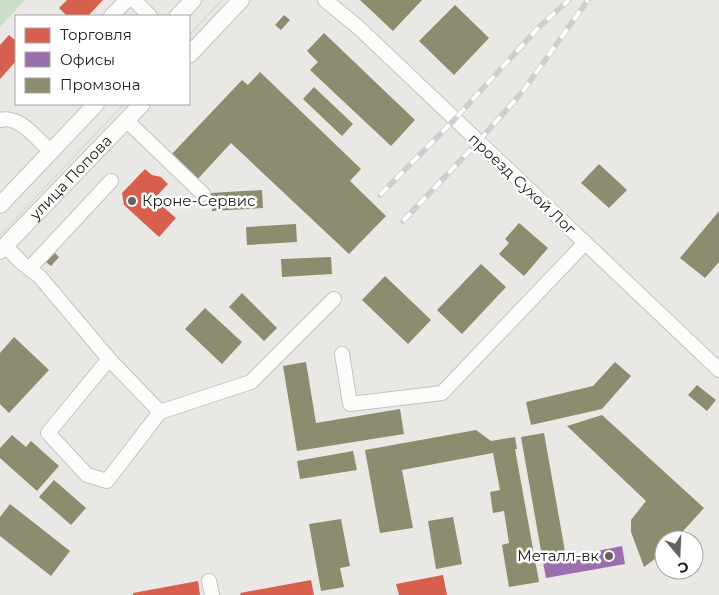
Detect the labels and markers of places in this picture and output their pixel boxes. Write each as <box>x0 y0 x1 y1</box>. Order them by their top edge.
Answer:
place label: Кроне-Сервис <box>142 191 255 210</box>
marker: Кроне-Сервис <box>126 195 138 207</box>
place label: Металл-вк <box>517 546 599 565</box>
marker: Металл-вк <box>603 550 615 562</box>

